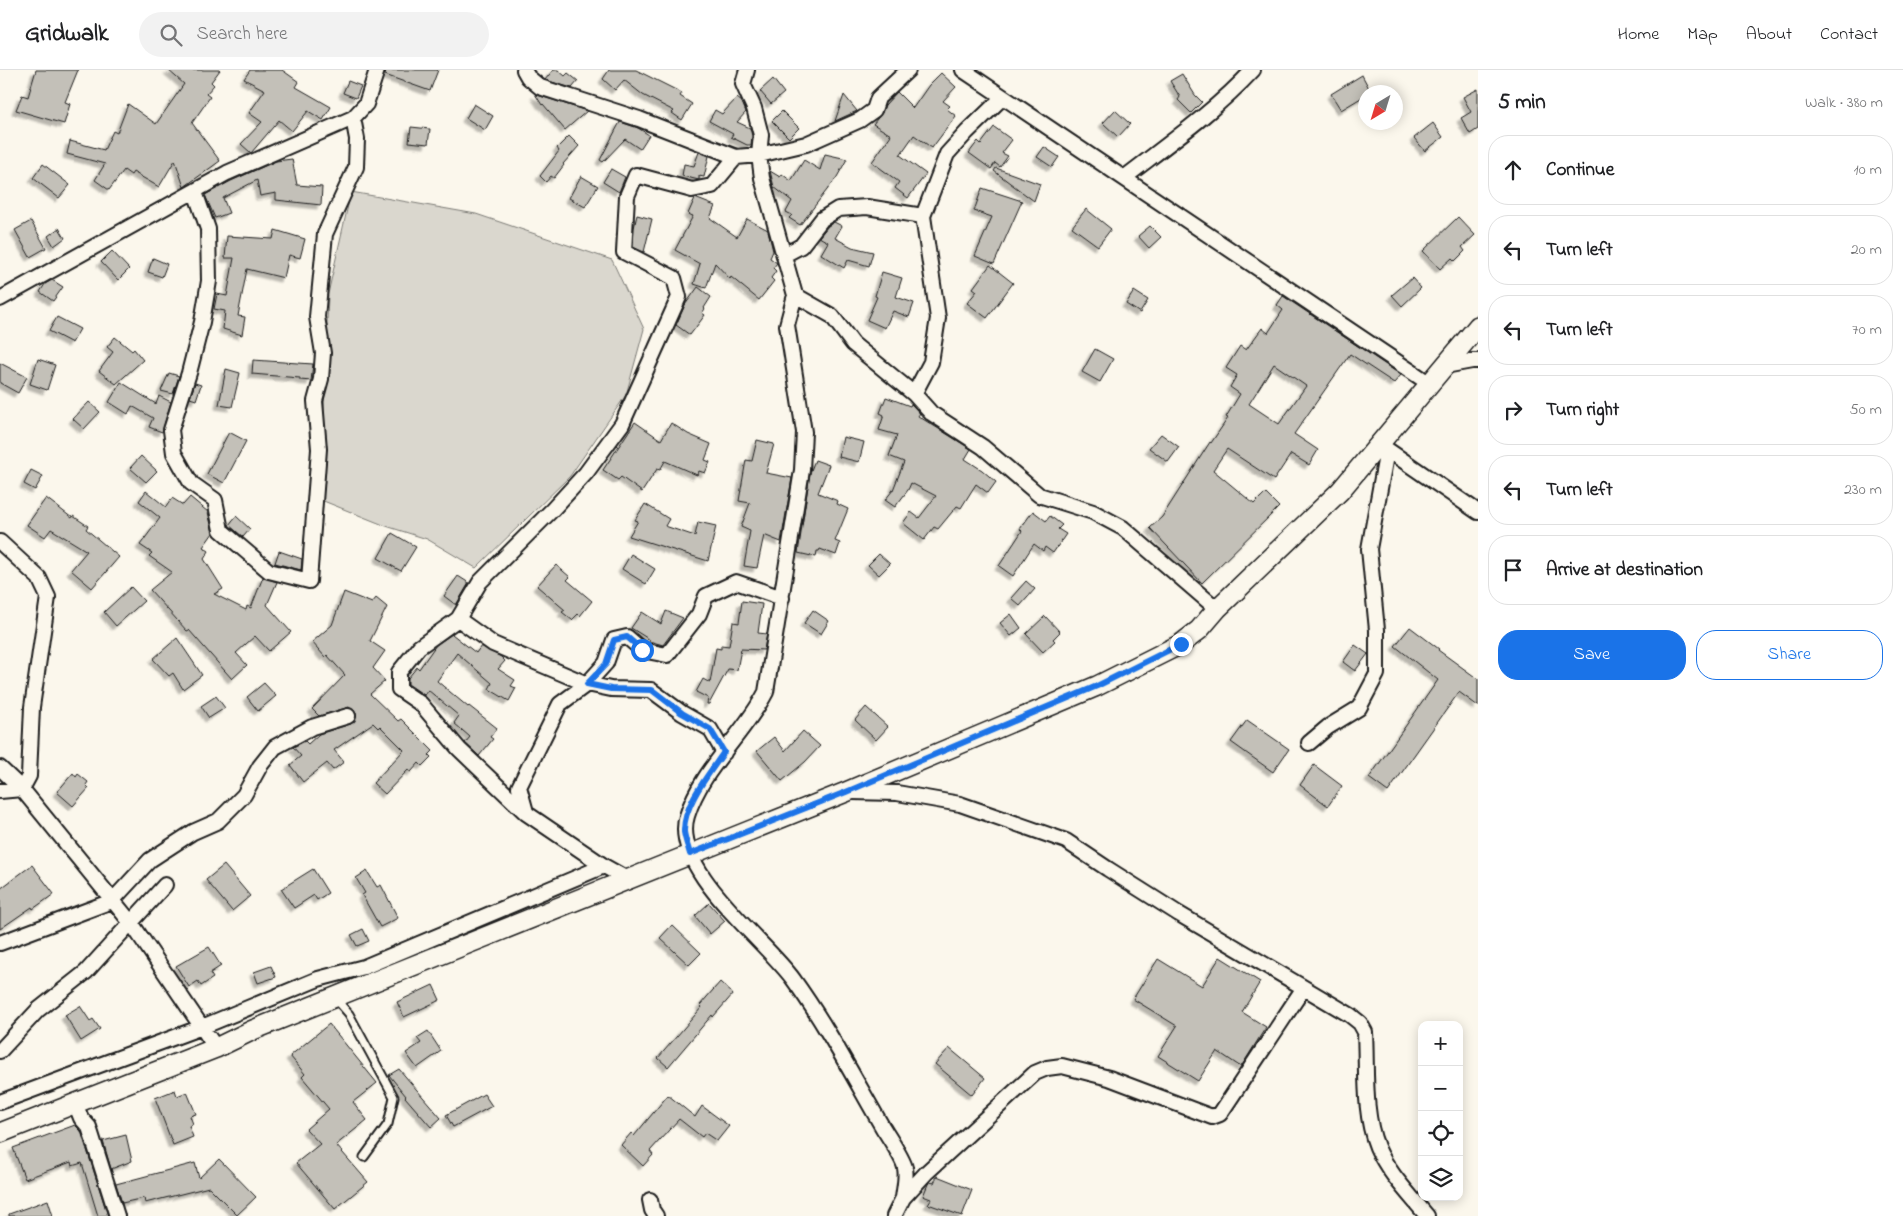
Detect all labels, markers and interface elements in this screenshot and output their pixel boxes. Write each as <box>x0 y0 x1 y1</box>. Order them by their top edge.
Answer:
search box <box>139 12 489 57</box>
text: Gridwalk <box>25 17 109 52</box>
icon: search <box>157 21 185 49</box>
text: Search here <box>197 21 288 48</box>
text: Home <box>1618 22 1659 48</box>
text: Map <box>1687 22 1718 48</box>
text: About <box>1746 22 1792 48</box>
text: Contact <box>1820 22 1878 48</box>
north arrow <box>1358 85 1403 130</box>
text: 5 min <box>1498 88 1546 118</box>
text: Walk · 380 m <box>1805 91 1883 115</box>
icon: ahead <box>1499 156 1527 184</box>
text: Continue <box>1546 157 1614 184</box>
text: 10 m <box>1854 158 1882 182</box>
icon: left <box>1499 236 1527 264</box>
text: Turn left <box>1546 237 1613 264</box>
text: 20 m <box>1851 238 1882 262</box>
icon: left <box>1499 316 1527 344</box>
text: Turn left <box>1546 317 1613 344</box>
text: 70 m <box>1852 318 1882 342</box>
icon: right <box>1499 396 1527 424</box>
text: Turn right <box>1546 397 1619 424</box>
text: 50 m <box>1850 398 1882 422</box>
icon: left <box>1499 476 1527 504</box>
text: Turn left <box>1546 477 1613 504</box>
text: 230 m <box>1844 478 1882 502</box>
icon: arrive <box>1499 556 1527 584</box>
text: Arrive at destination <box>1546 557 1703 584</box>
button: Save <box>1498 630 1686 680</box>
button: Share <box>1696 630 1883 680</box>
route end <box>1170 633 1193 656</box>
route start <box>631 639 654 662</box>
map controls <box>1418 1021 1463 1201</box>
button: + <box>1418 1021 1463 1066</box>
button: − <box>1418 1066 1463 1111</box>
button: locate <box>1418 1111 1463 1156</box>
button: layers <box>1418 1156 1463 1201</box>

